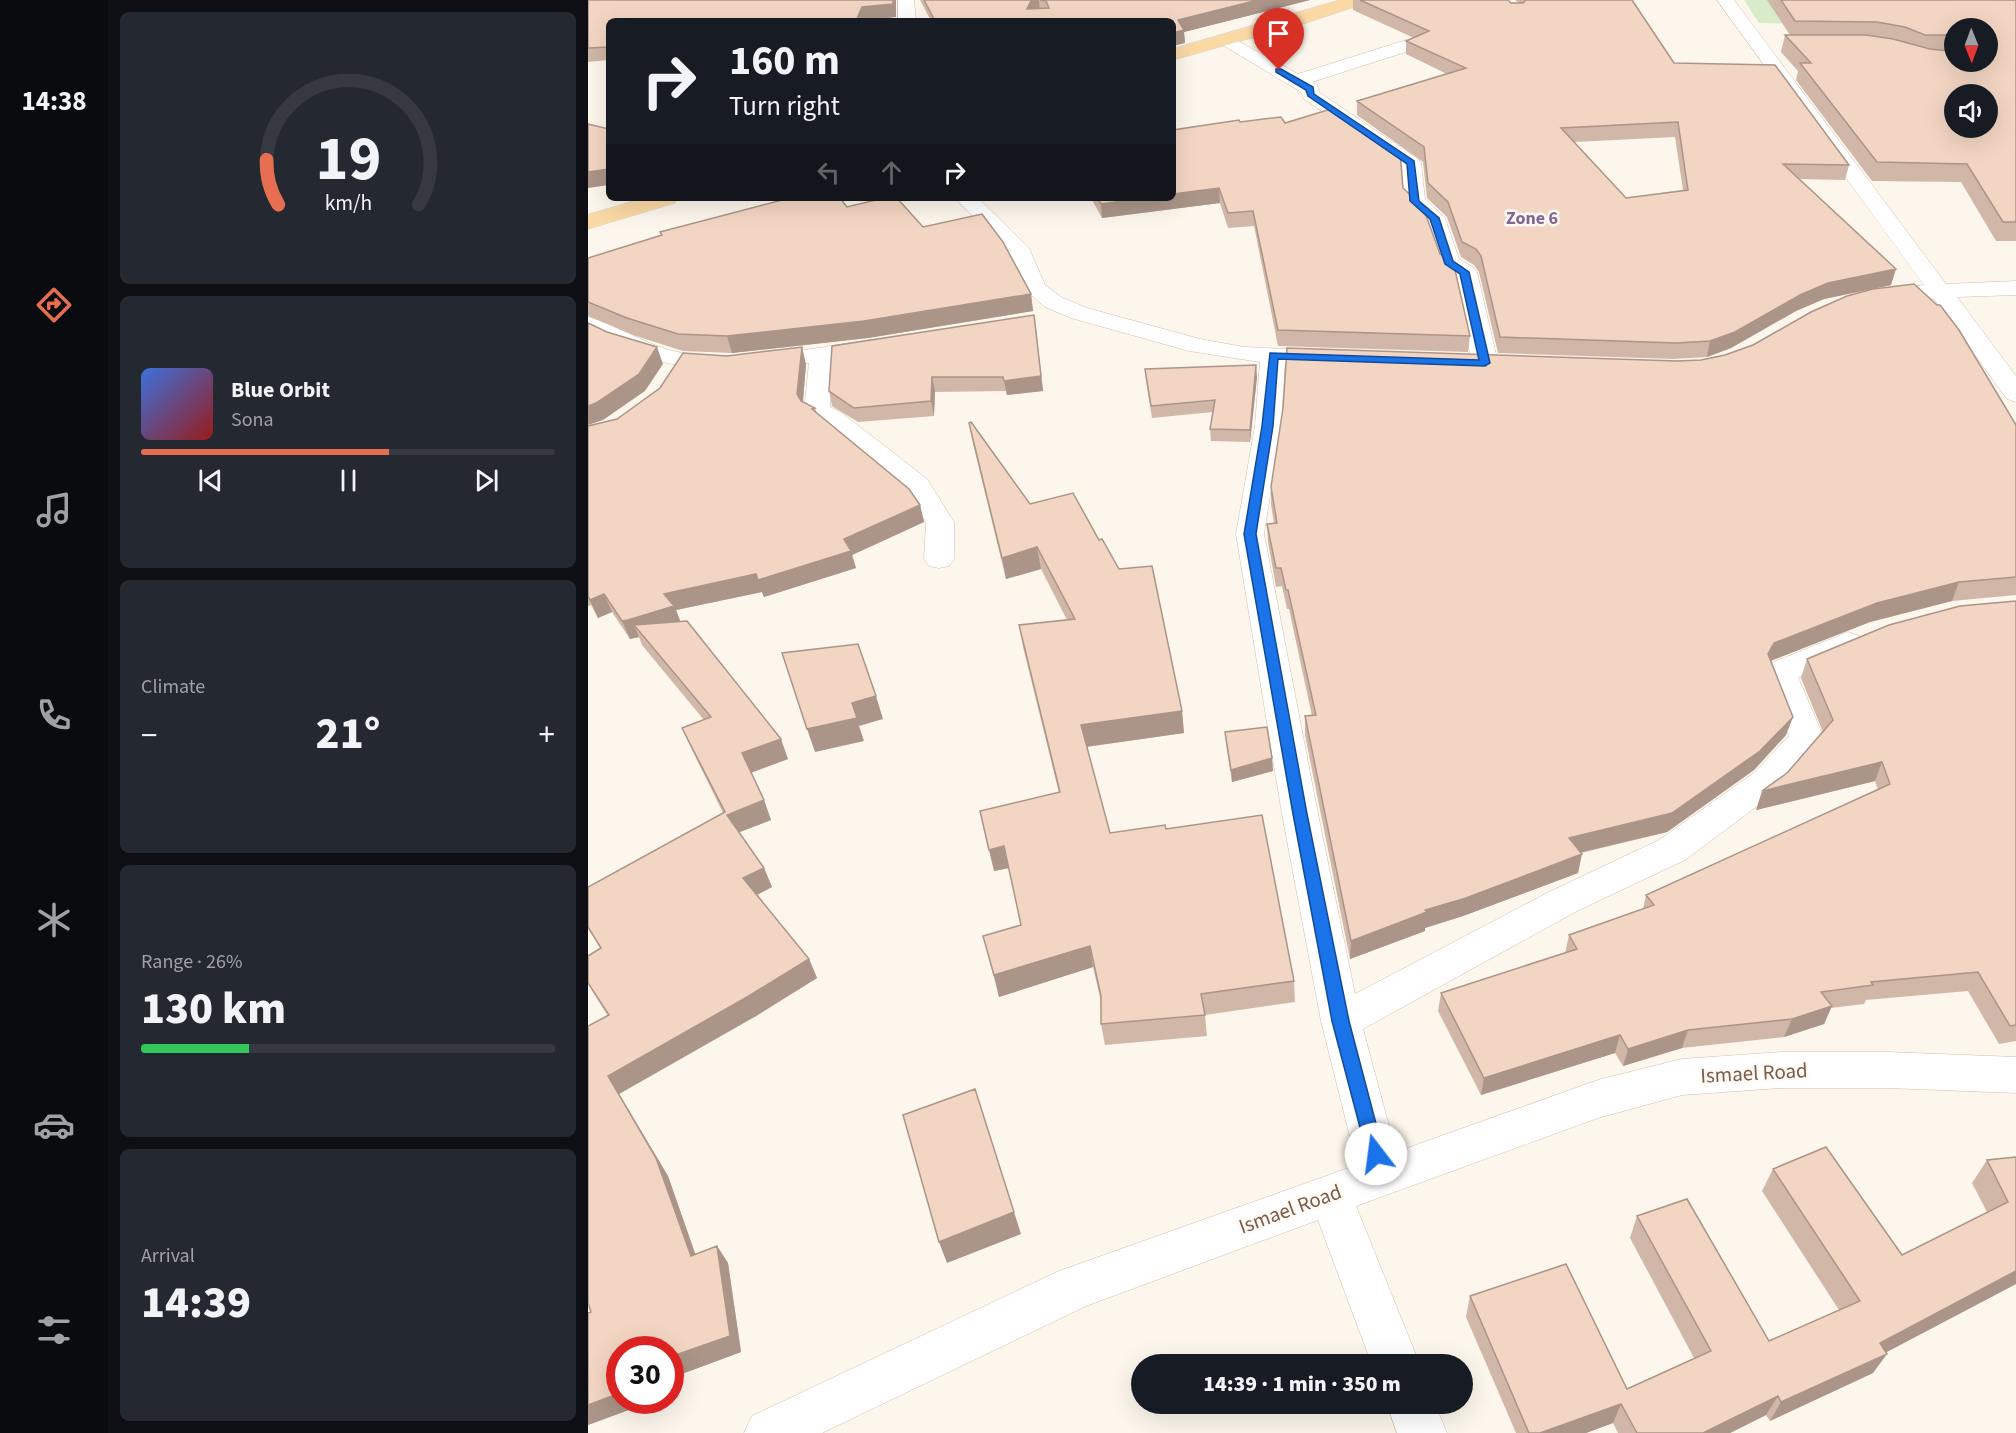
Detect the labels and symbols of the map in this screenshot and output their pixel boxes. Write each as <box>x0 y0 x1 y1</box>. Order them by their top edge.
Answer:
pin <box>1253 8 1304 70</box>
north arrow <box>1944 18 1998 72</box>
district label: Zone 6 <box>1506 206 1558 231</box>
street label: Ismael Road <box>1700 1055 1808 1091</box>
position arrow <box>1344 1122 1408 1186</box>
street label: Ismael Road <box>1234 1177 1346 1241</box>
speed limit sign: 30 <box>606 1336 684 1414</box>

